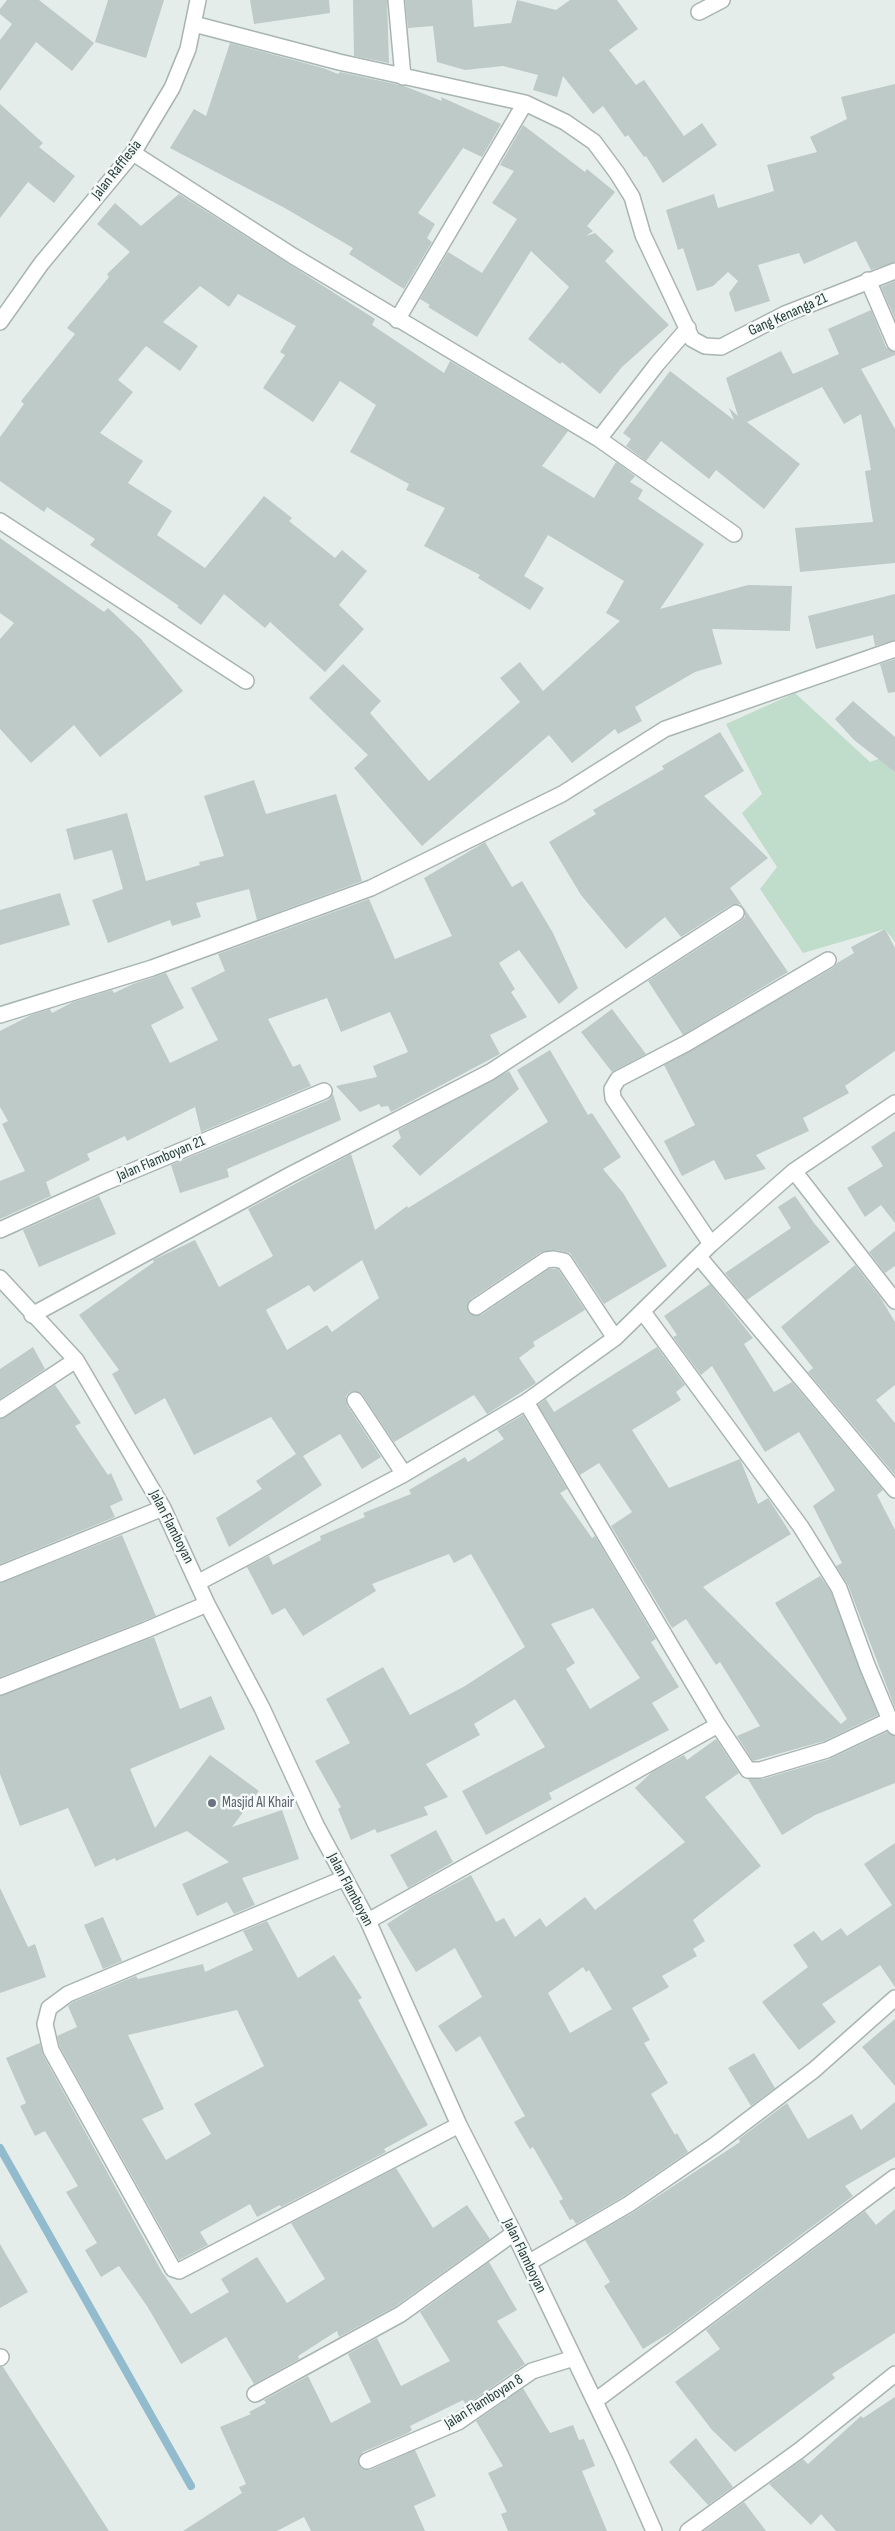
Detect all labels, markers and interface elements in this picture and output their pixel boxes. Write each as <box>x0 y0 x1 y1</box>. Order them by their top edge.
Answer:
street label: Jalan Rafflesia <box>88 137 146 203</box>
street label: Gang Kenanga 21 <box>746 290 830 340</box>
street label: Jalan Flamboyan 21 <box>114 1132 208 1186</box>
street label: Jalan Flamboyan <box>145 1487 197 1567</box>
place label: Masjid Al Khair <box>222 1794 294 1812</box>
marker: Masjid Al Khair <box>206 1797 218 1809</box>
street label: Jalan Flamboyan <box>323 1850 377 1930</box>
street label: Jalan Flamboyan <box>498 2216 550 2296</box>
street label: Jalan Flamboyan 8 <box>441 2371 527 2433</box>

